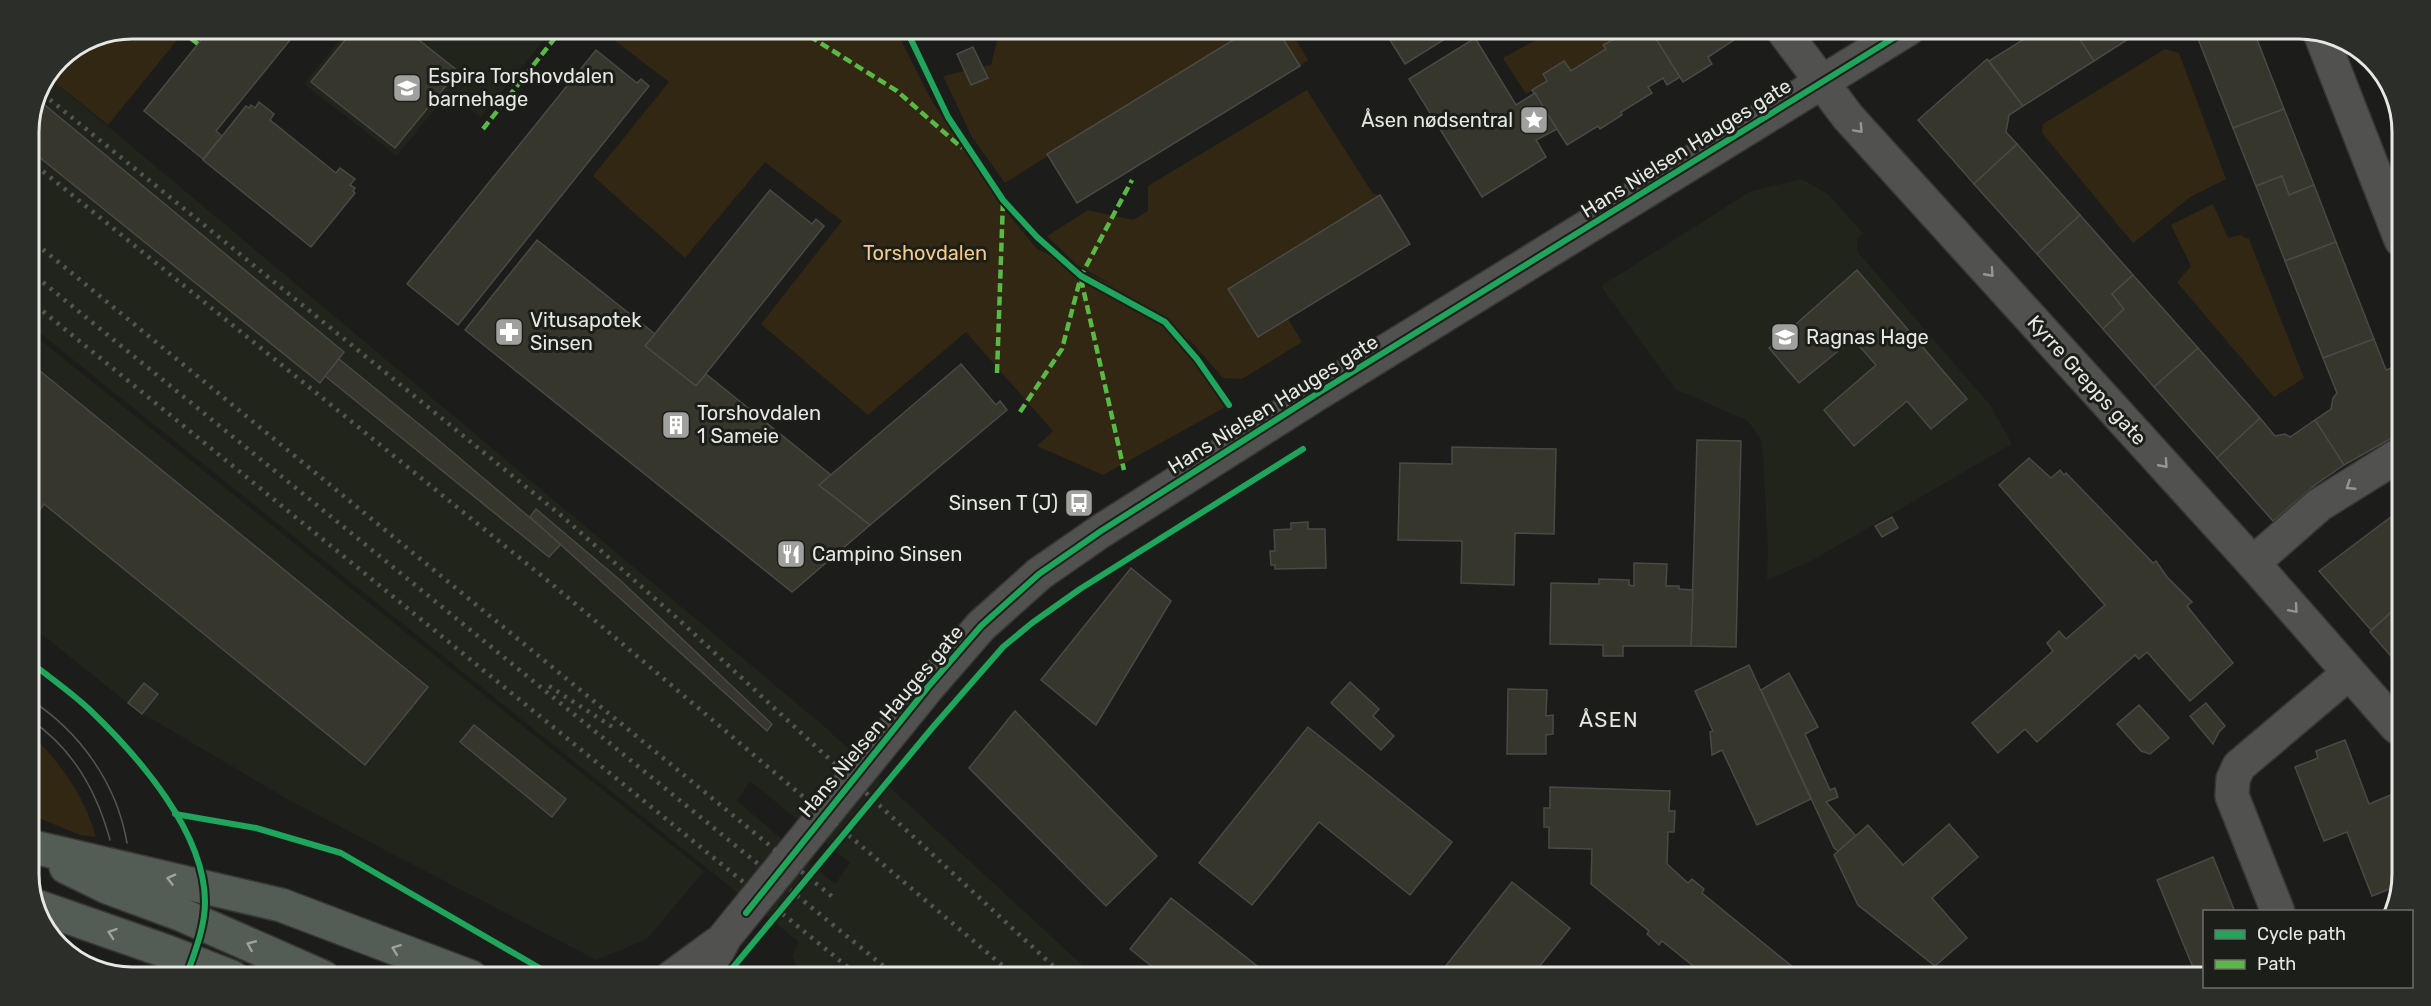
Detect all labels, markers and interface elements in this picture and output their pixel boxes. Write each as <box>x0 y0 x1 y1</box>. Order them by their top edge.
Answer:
place label: Espira Torshovdalen barnehage <box>428 64 614 111</box>
school or university icon: Espira Torshovdalen barnehage <box>391 72 423 104</box>
street label: Hans Nielsen Hauges gate <box>1576 73 1796 223</box>
place icon: Åsen nødsentral <box>1518 104 1550 136</box>
place label: Åsen nødsentral <box>1361 108 1513 132</box>
one-way arrow <box>1852 122 1863 133</box>
park label: Torshovdalen <box>863 241 987 265</box>
one-way arrow <box>1983 266 1994 277</box>
place label: Vitusapotek Sinsen <box>530 308 642 355</box>
street label: Kyrre Grepps gate <box>2022 310 2152 450</box>
pharmacy icon: Vitusapotek Sinsen <box>493 316 525 348</box>
school or university icon: Ragnas Hage <box>1769 321 1801 353</box>
place label: Ragnas Hage <box>1806 325 1929 349</box>
street label: Hans Nielsen Hauges gate <box>1163 329 1383 479</box>
place label: Torshovdalen 1 Sameie <box>697 401 821 448</box>
building icon: Torshovdalen 1 Sameie <box>660 409 692 441</box>
one-way arrow <box>2157 457 2168 468</box>
one-way arrow <box>2345 478 2356 489</box>
bus stop icon: Sinsen T (J) <box>1063 487 1095 519</box>
place label: Sinsen T (J) <box>949 491 1058 515</box>
restaurant icon: Campino Sinsen <box>775 538 807 570</box>
place label: Campino Sinsen <box>812 542 962 566</box>
one-way arrow <box>2287 603 2298 613</box>
street label: Hans Nielsen Hauges gate <box>794 620 968 822</box>
district label: ÅSEN <box>1579 707 1639 732</box>
one-way arrow <box>166 873 176 886</box>
legend <box>2203 910 2413 988</box>
text: Cycle path <box>2257 923 2346 945</box>
one-way arrow <box>107 927 118 940</box>
one-way arrow <box>246 940 257 952</box>
one-way arrow <box>392 944 402 957</box>
text: Path <box>2257 953 2296 975</box>

